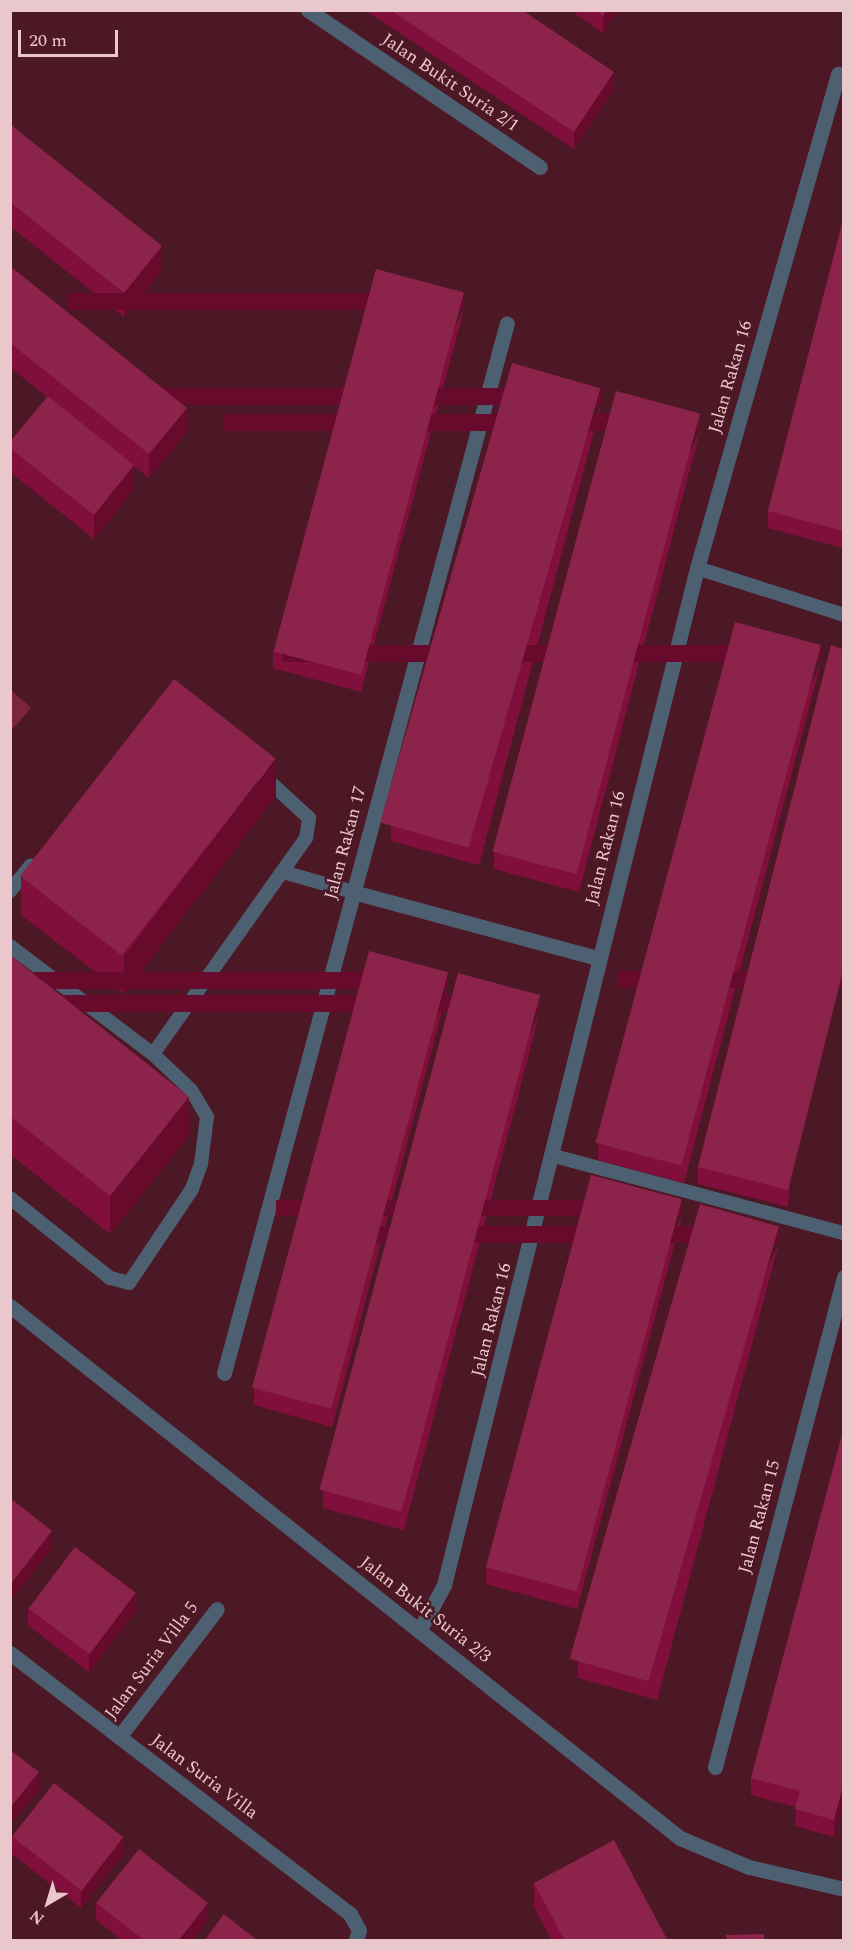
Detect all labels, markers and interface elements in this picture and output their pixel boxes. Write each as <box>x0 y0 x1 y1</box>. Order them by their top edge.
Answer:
scale bar <box>21 18 122 56</box>
text: 20 m <box>29 27 67 54</box>
street label: Jalan Bukit Suria 2/1 <box>377 29 523 137</box>
street label: Jalan Rakan 16 <box>705 318 757 436</box>
street label: Jalan Rakan 17 <box>320 784 372 902</box>
street label: Jalan Rakan 16 <box>581 789 631 907</box>
street label: Jalan Rakan 16 <box>467 1261 517 1379</box>
street label: Jalan Rakan 15 <box>734 1458 786 1576</box>
street label: Jalan Bukit Suria 2/3 <box>355 1552 495 1668</box>
street label: Jalan Suria Villa 5 <box>101 1598 203 1724</box>
street label: Jalan Suria Villa <box>146 1730 262 1824</box>
north arrow <box>18 1873 78 1933</box>
text: N <box>24 1904 49 1931</box>

